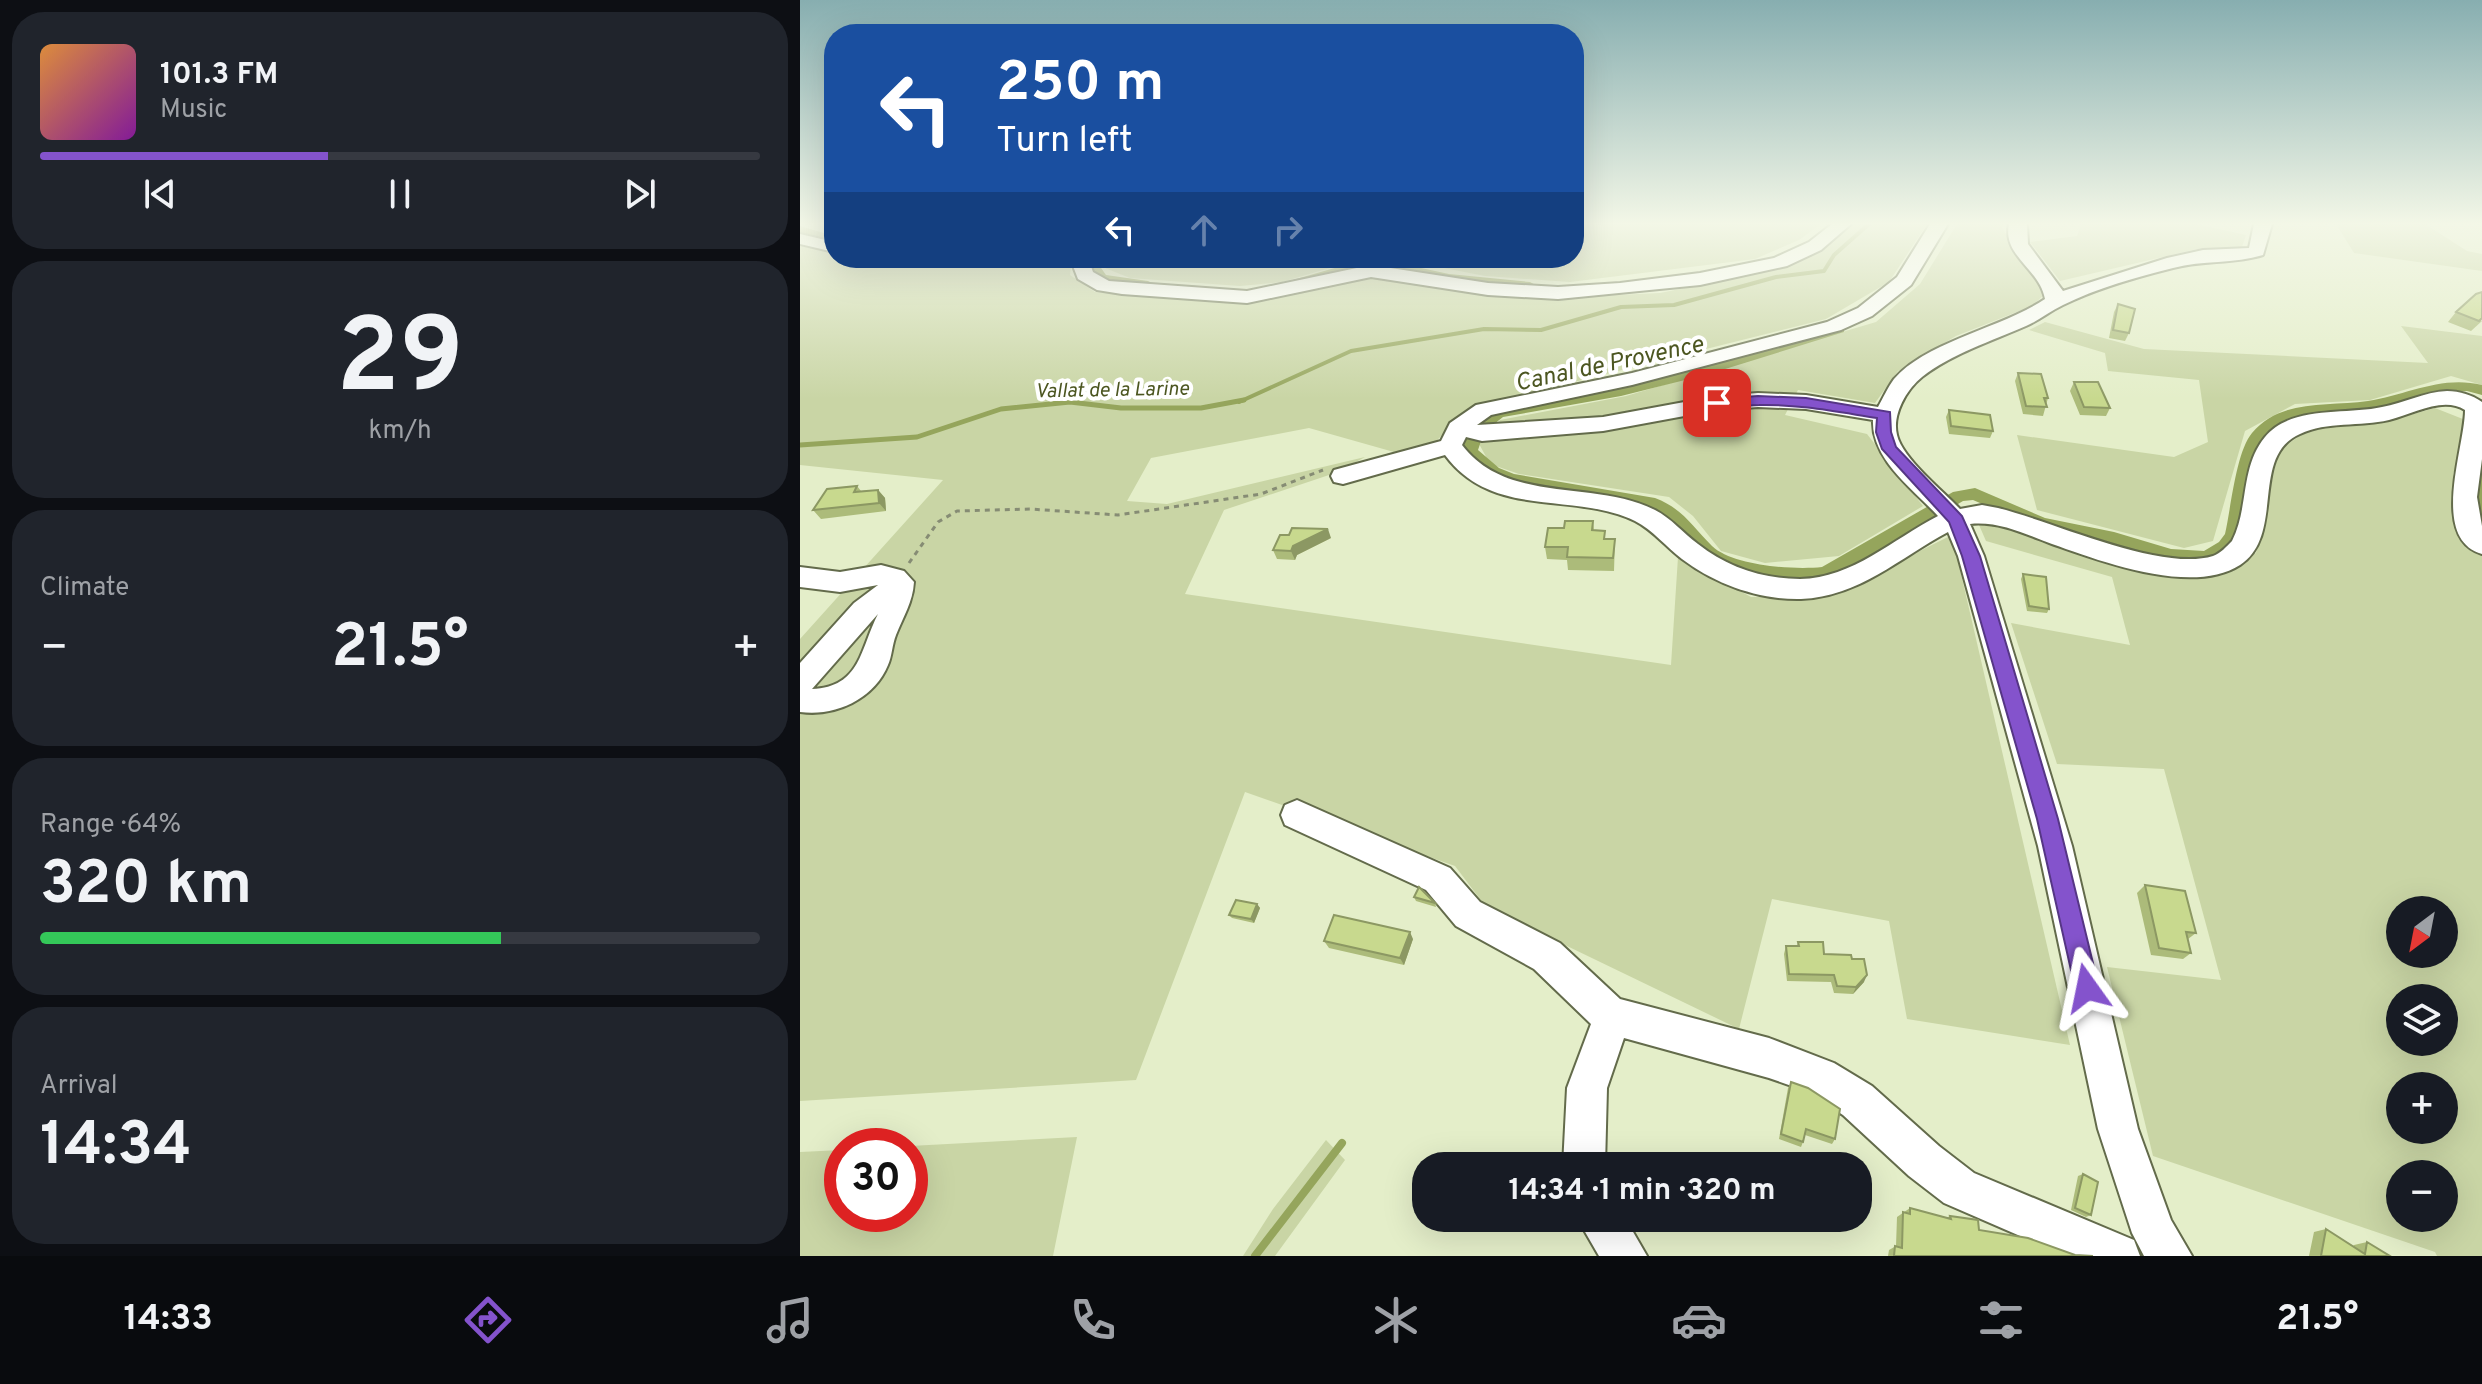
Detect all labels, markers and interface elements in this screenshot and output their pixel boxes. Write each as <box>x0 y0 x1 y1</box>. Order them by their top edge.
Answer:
text: 250 m <box>996 50 1164 120</box>
icon: left <box>864 56 968 160</box>
text: 101.3 FM <box>160 57 278 94</box>
text: Music <box>160 94 227 127</box>
text: Turn left <box>996 119 1133 165</box>
icon: previous <box>138 172 182 216</box>
icon: pause <box>378 172 422 216</box>
icon: next <box>618 172 662 216</box>
icon: left <box>1098 208 1142 252</box>
icon: ahead <box>1182 208 1226 252</box>
icon: right <box>1266 208 1310 252</box>
text: 29 <box>336 297 464 429</box>
water label: Canal de Provence <box>1513 330 1707 400</box>
pin <box>1683 369 1751 437</box>
water label: Vallat de la Larine <box>1035 377 1190 405</box>
icon: arrive <box>1695 381 1739 425</box>
text: km/h <box>368 415 432 448</box>
text: Climate <box>40 572 129 605</box>
text: 21.5° <box>331 612 469 688</box>
text: − <box>40 622 68 678</box>
text: + <box>732 622 760 678</box>
text: Range · 64% <box>40 809 181 842</box>
text: 320 km <box>40 849 252 925</box>
north arrow <box>2386 896 2458 968</box>
map controls <box>2386 896 2458 1232</box>
position arrow <box>2045 946 2129 1030</box>
button: layers <box>2386 984 2458 1056</box>
text: Arrival <box>40 1070 118 1103</box>
button: + <box>2386 1072 2458 1144</box>
text: 14:34 <box>40 1110 192 1186</box>
speed limit sign: 30 <box>824 1128 928 1232</box>
button: − <box>2386 1160 2458 1232</box>
text: 14:34 · 1 min · 320 m <box>1508 1173 1776 1210</box>
icon: directions <box>460 1292 516 1348</box>
icon: music <box>762 1292 818 1348</box>
icon: phone <box>1065 1292 1121 1348</box>
icon: climate <box>1368 1292 1424 1348</box>
icon: car <box>1671 1292 1727 1348</box>
icon: filters <box>1973 1292 2029 1348</box>
text: 14:33 <box>123 1297 213 1343</box>
text: 21.5° <box>2276 1297 2359 1343</box>

